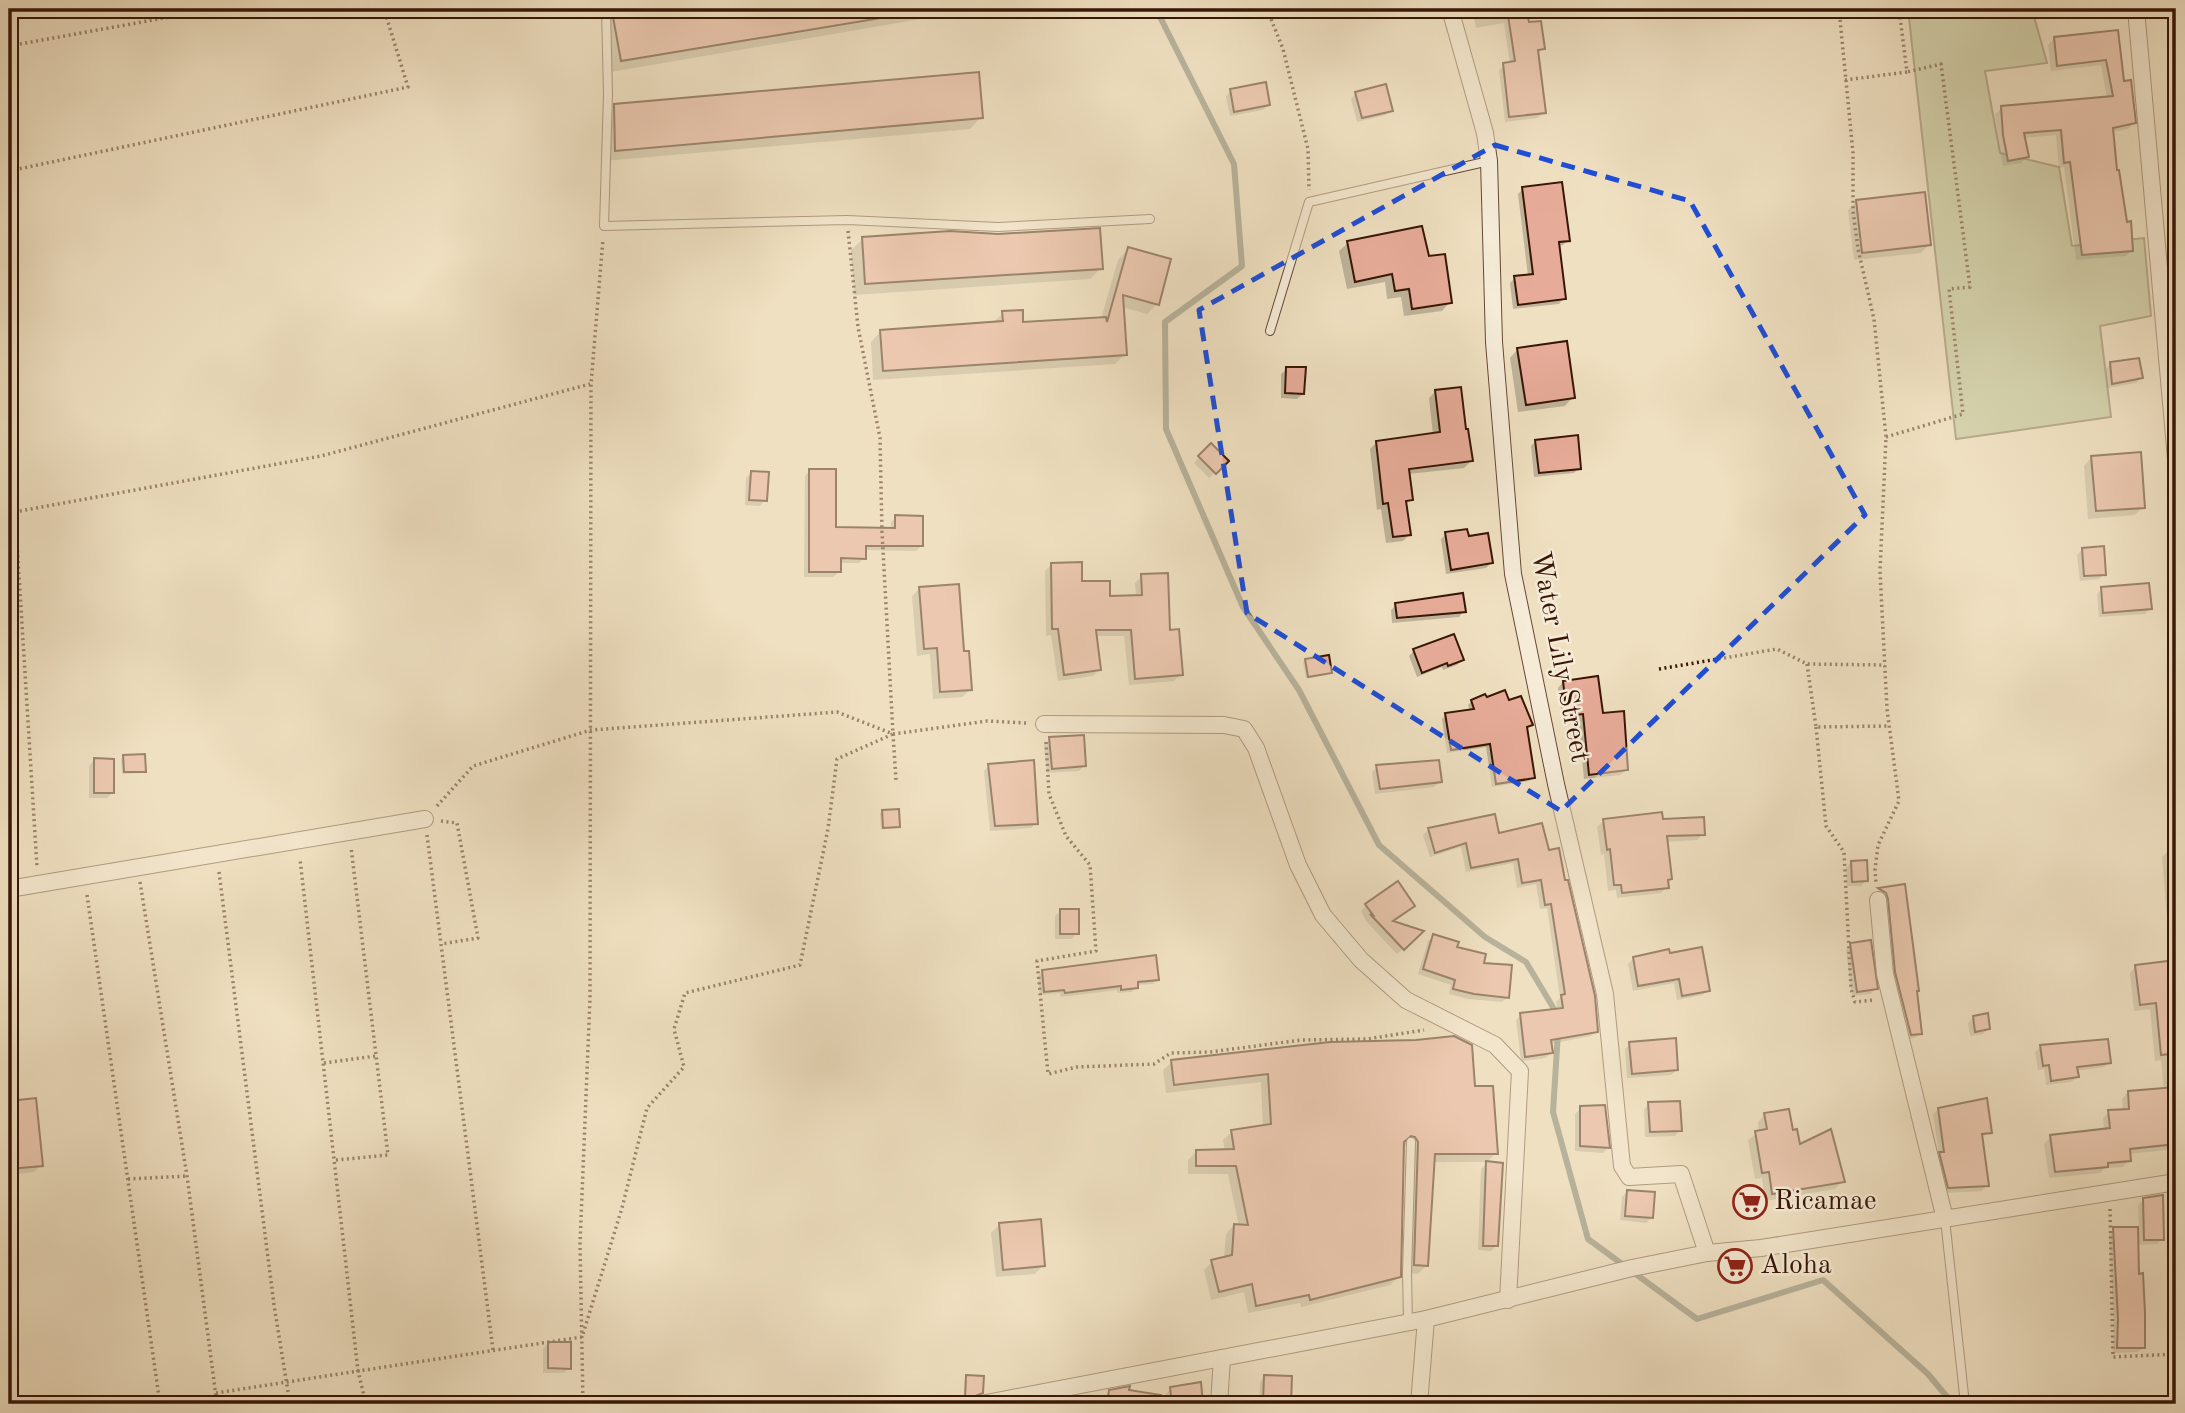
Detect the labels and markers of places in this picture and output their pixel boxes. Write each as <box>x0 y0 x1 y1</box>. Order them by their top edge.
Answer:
supermarket icon: Ricamae <box>1731 1183 1769 1221</box>
place label: Ricamae <box>1774 1188 1877 1216</box>
supermarket icon: Aloha <box>1716 1247 1754 1285</box>
place label: Aloha <box>1760 1252 1832 1280</box>

